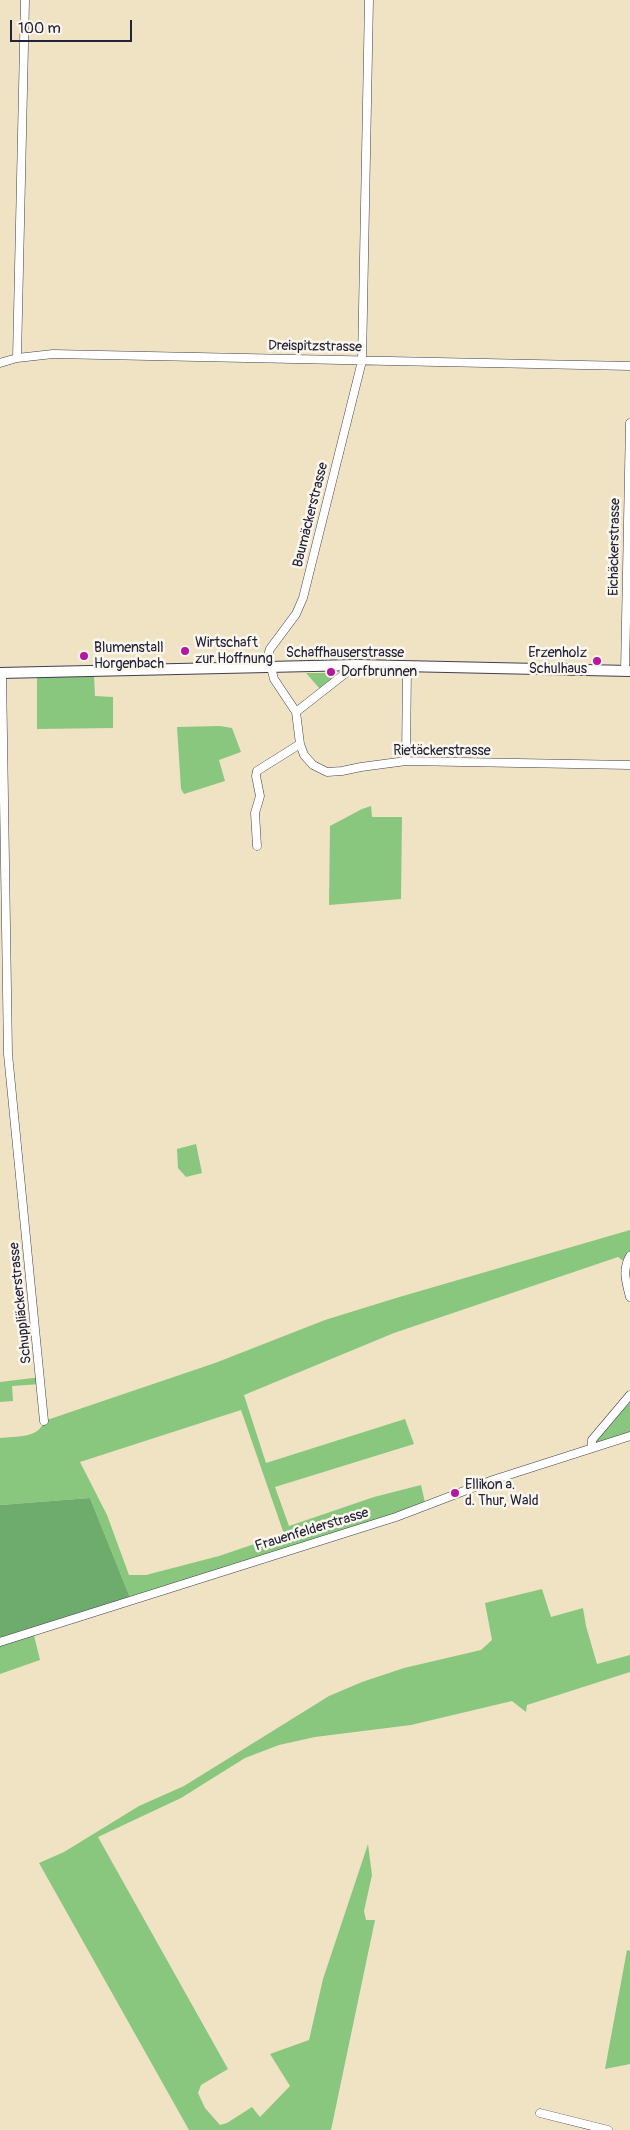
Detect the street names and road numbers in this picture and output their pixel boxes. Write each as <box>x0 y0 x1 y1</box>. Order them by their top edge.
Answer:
street label: Dreispitzstrasse <box>268 338 362 356</box>
street label: Baumäckerstrasse <box>290 461 332 569</box>
street label: Eichäckerstrasse <box>606 498 624 596</box>
street label: Schaffhauserstrasse <box>286 645 404 661</box>
street label: Rietäckerstrasse <box>393 743 491 759</box>
street label: Schuppliäckerstrasse <box>6 1241 36 1365</box>
street label: Frauenfelderstrasse <box>253 1505 371 1555</box>

